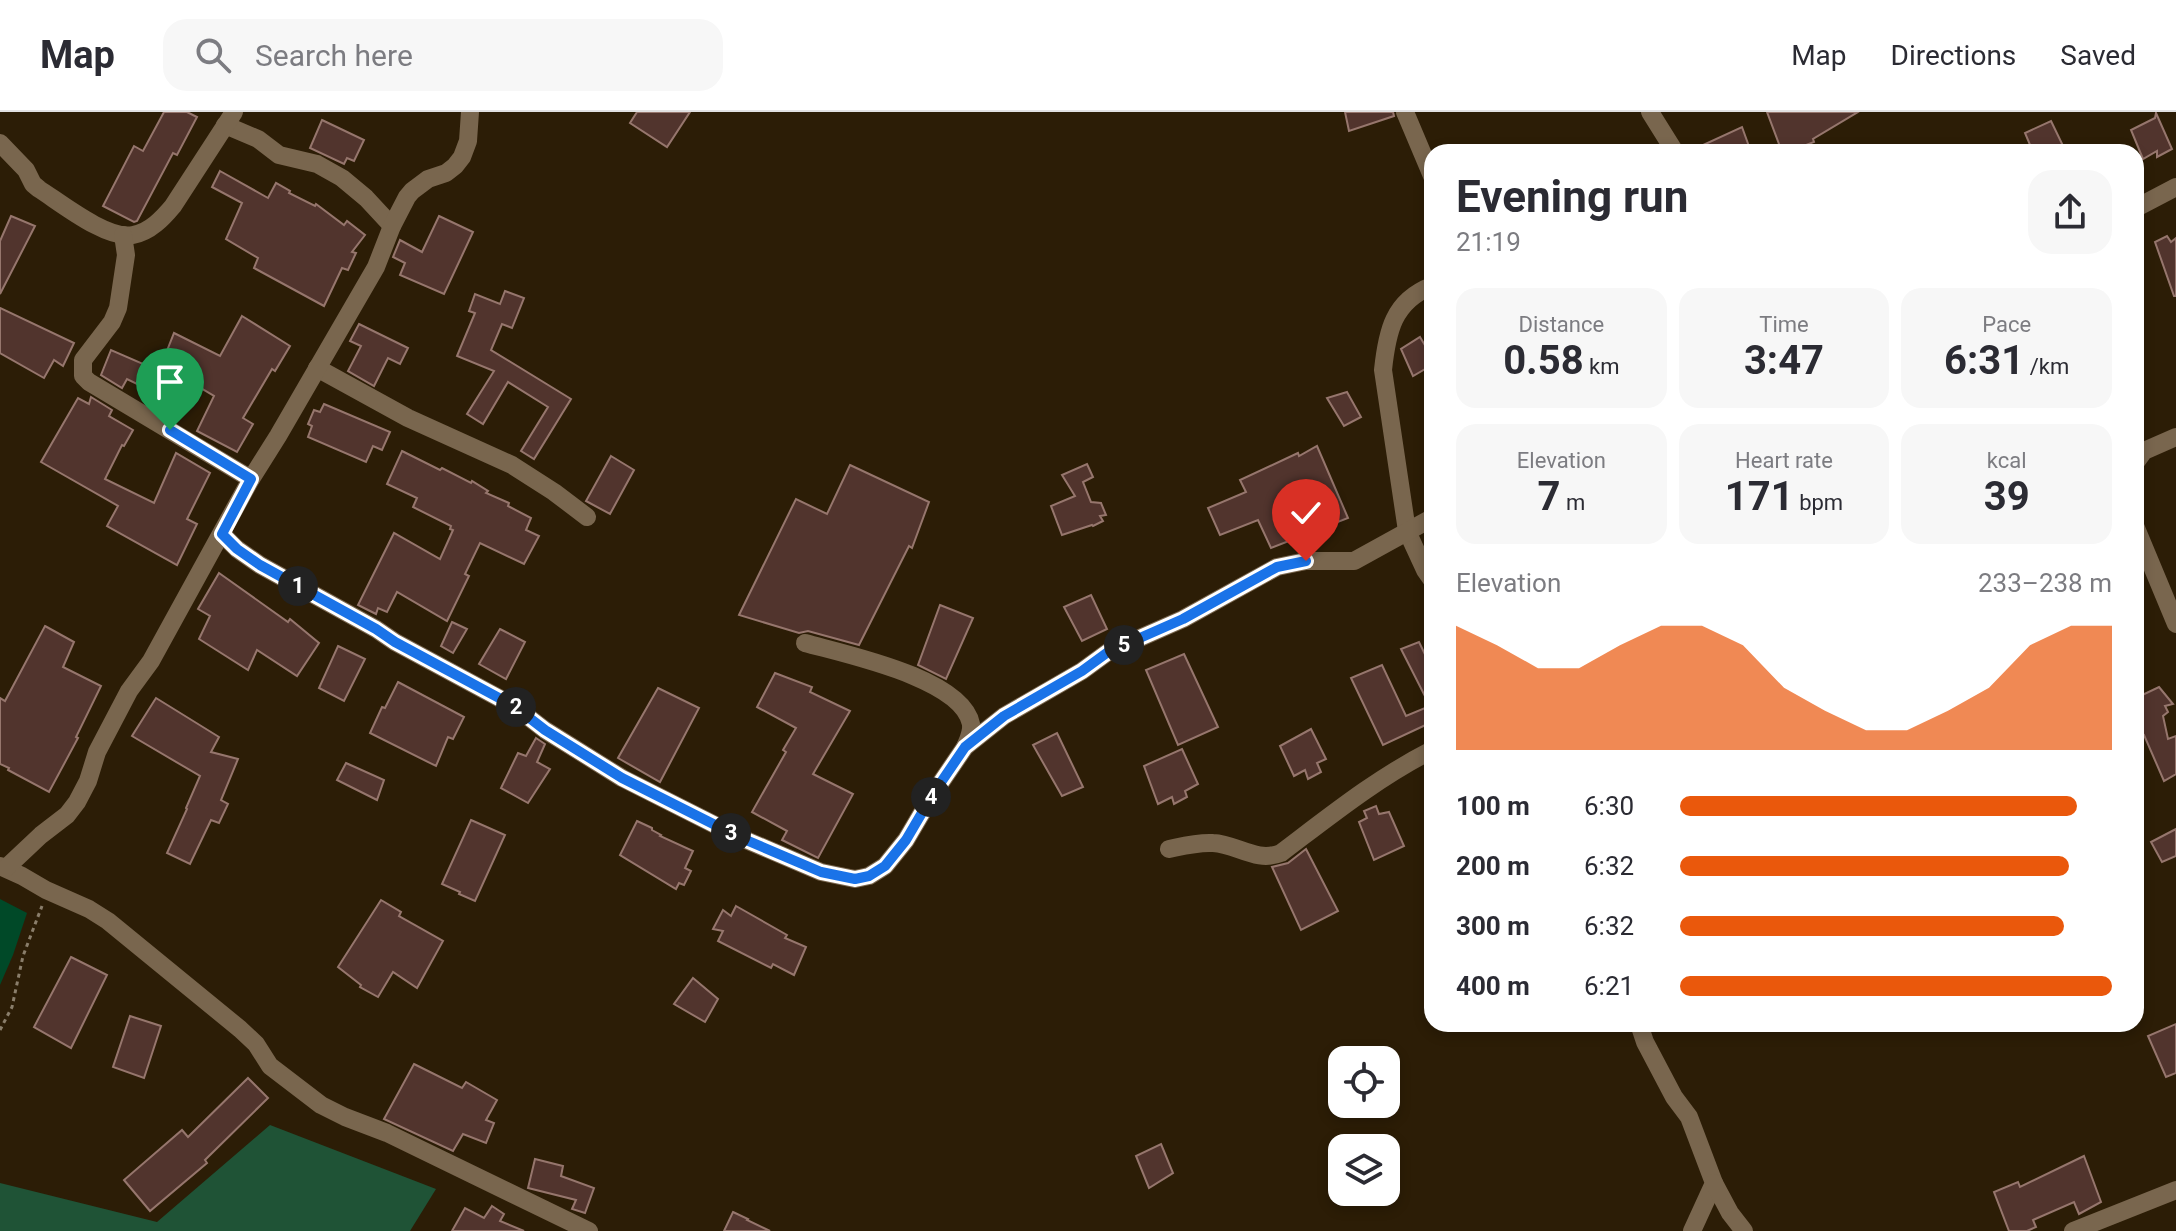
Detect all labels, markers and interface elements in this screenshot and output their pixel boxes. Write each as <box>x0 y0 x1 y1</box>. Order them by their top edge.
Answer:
search box <box>163 19 723 91</box>
text: Map <box>40 33 115 77</box>
icon: search <box>191 33 235 77</box>
text: Search here <box>255 38 413 73</box>
text: Map <box>1791 39 1847 72</box>
text: Directions <box>1891 39 2016 72</box>
text: Saved <box>2060 39 2136 72</box>
button: share <box>2028 170 2112 254</box>
text: Evening run <box>1456 171 1688 223</box>
text: 21:19 <box>1456 227 1521 257</box>
text: Distance <box>1519 312 1604 337</box>
text: Time <box>1759 312 1809 337</box>
text: Pace <box>1982 312 2031 337</box>
text: 0.58 <box>1503 337 1584 384</box>
text: 3:47 <box>1744 337 1824 384</box>
text: 6:31 <box>1944 337 2024 384</box>
pin <box>136 348 204 430</box>
text: km <box>1584 354 1620 379</box>
text: /km <box>2024 354 2069 379</box>
icon: arrive <box>148 360 192 404</box>
text: Elevation <box>1517 448 1606 473</box>
text: Heart rate <box>1735 448 1833 473</box>
text: kcal <box>1987 448 2027 473</box>
text: 7 <box>1537 473 1560 520</box>
text: 171 <box>1725 473 1794 520</box>
text: 39 <box>1984 473 2030 520</box>
pin <box>1272 479 1340 561</box>
text: m <box>1560 490 1585 515</box>
text: bpm <box>1794 490 1843 515</box>
icon: check <box>1284 491 1328 535</box>
pin: 1 <box>278 566 318 606</box>
text: Elevation <box>1456 568 1561 598</box>
text: 233–238 m <box>1978 568 2112 598</box>
text: 1 <box>292 573 304 598</box>
pin: 5 <box>1104 625 1144 665</box>
text: 5 <box>1118 632 1130 657</box>
pin: 2 <box>496 687 536 727</box>
text: 2 <box>510 694 522 719</box>
pin: 4 <box>911 777 951 817</box>
text: 4 <box>925 784 937 809</box>
text: 100 m <box>1456 791 1530 821</box>
text: 6:30 <box>1584 791 1634 821</box>
pin: 3 <box>711 813 751 853</box>
text: 3 <box>725 820 737 845</box>
text: 200 m <box>1456 851 1530 881</box>
text: 6:32 <box>1584 851 1634 881</box>
text: 300 m <box>1456 911 1530 941</box>
text: 6:32 <box>1584 911 1634 941</box>
text: 400 m <box>1456 971 1530 1001</box>
text: 6:21 <box>1584 971 1634 1001</box>
map controls <box>1328 1046 1400 1206</box>
button: locate <box>1328 1046 1400 1118</box>
button: layers <box>1328 1134 1400 1206</box>

